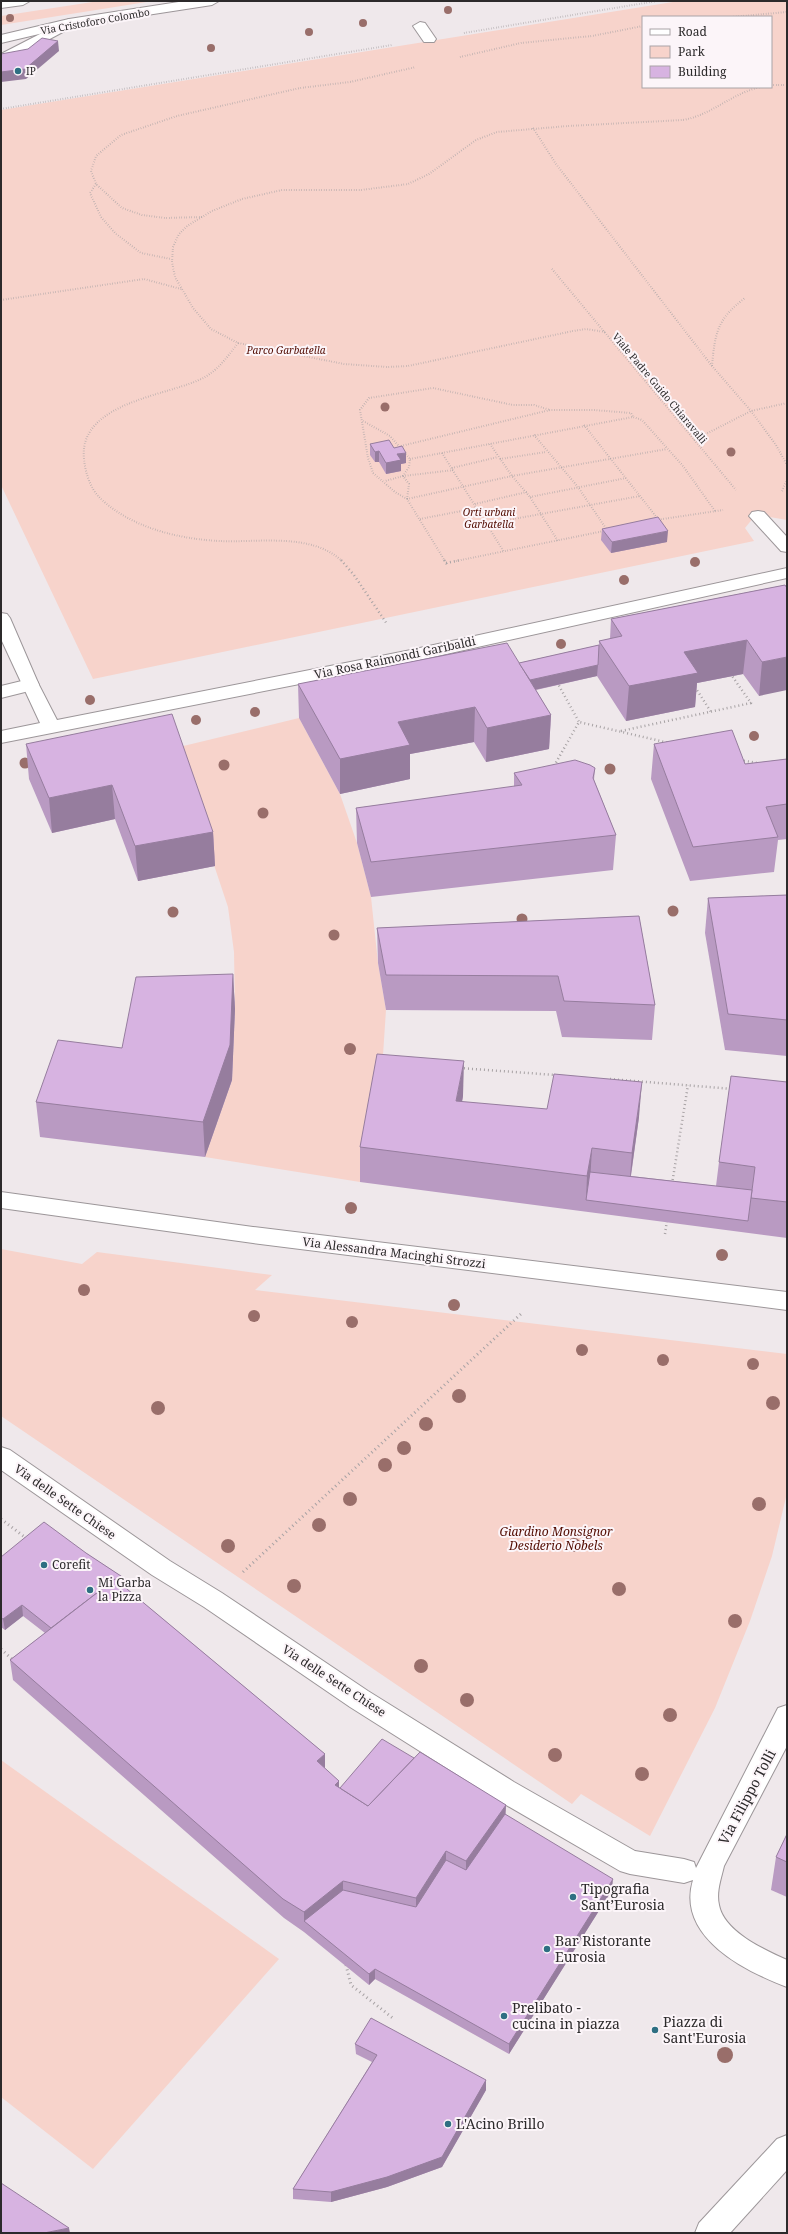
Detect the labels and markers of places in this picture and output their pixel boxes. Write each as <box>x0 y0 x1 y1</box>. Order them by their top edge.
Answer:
place label: IP <box>26 64 36 78</box>
marker: IP <box>13 66 23 76</box>
place label: Corefit <box>52 1556 91 1573</box>
marker: Corefit <box>39 1560 49 1570</box>
place label: Mi Garba la Pizza <box>98 1574 152 1605</box>
marker: Mi Garba la Pizza <box>85 1585 95 1595</box>
place label: Tipografia Sant’Eurosia <box>581 1879 665 1914</box>
marker: Tipografia Sant’Eurosia <box>568 1892 578 1902</box>
place label: Bar Ristorante Eurosia <box>555 1931 651 1966</box>
marker: Bar Ristorante Eurosia <box>542 1944 552 1954</box>
place label: Prelibato - cucina in piazza <box>512 1998 620 2033</box>
marker: Prelibato - cucina in piazza <box>499 2011 509 2021</box>
place label: Piazza di Sant'Eurosia <box>663 2012 747 2047</box>
marker: Piazza di Sant'Eurosia <box>650 2025 660 2035</box>
place label: L'Acino Brillo <box>456 2114 545 2133</box>
marker: L'Acino Brillo <box>443 2119 453 2129</box>

